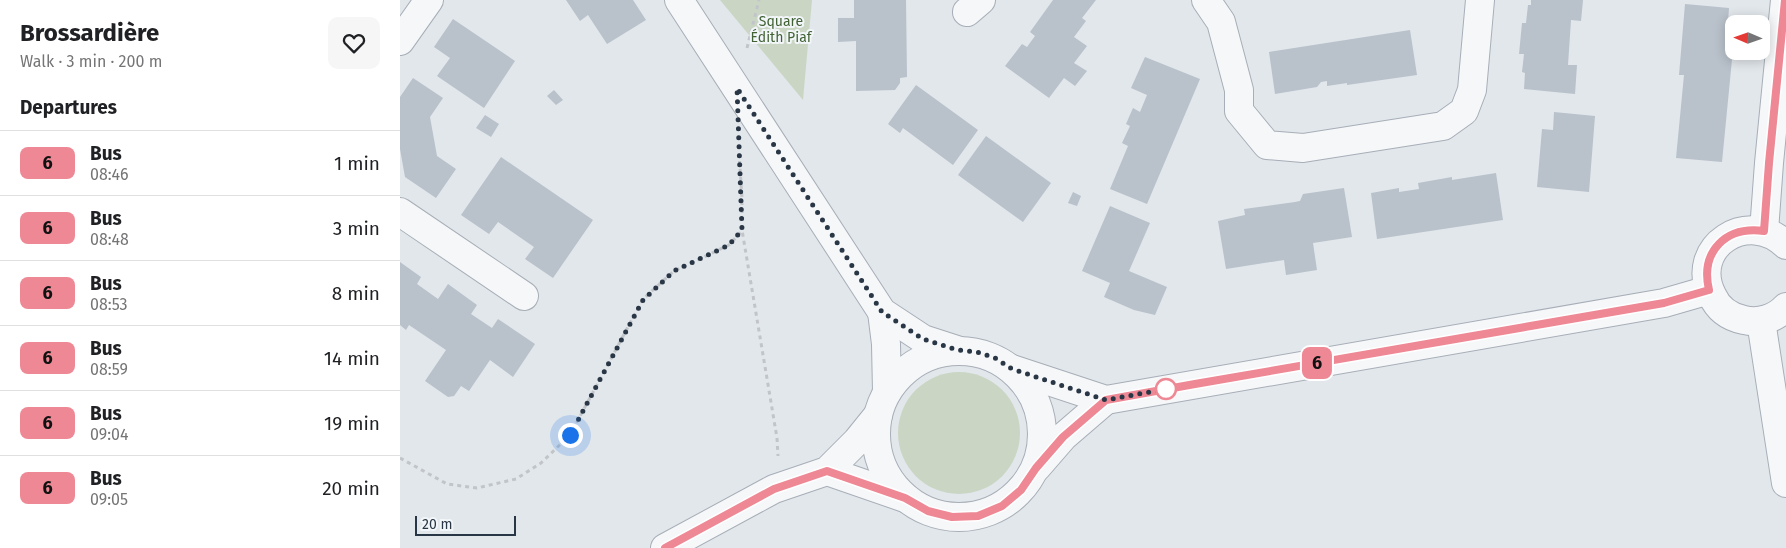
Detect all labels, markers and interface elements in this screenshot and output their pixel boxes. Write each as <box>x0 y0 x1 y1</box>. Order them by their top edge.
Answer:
park label: Square Édith Piaf <box>751 13 813 46</box>
north arrow <box>1725 15 1770 60</box>
map controls <box>1725 15 1770 60</box>
button: heart <box>328 17 380 69</box>
text: Brossardière <box>20 19 159 47</box>
text: Walk · 3 min · 200 m <box>20 52 162 71</box>
text: Departures <box>20 96 117 119</box>
text: Bus <box>90 142 122 165</box>
text: 6 <box>42 152 53 174</box>
text: 1 min <box>334 152 380 175</box>
text: 08:46 <box>90 165 129 184</box>
text: Bus <box>90 207 122 230</box>
text: 6 <box>42 217 53 239</box>
text: 3 min <box>333 217 380 240</box>
text: 08:48 <box>90 230 129 249</box>
text: Bus <box>90 272 122 295</box>
text: 6 <box>42 282 53 304</box>
text: 8 min <box>332 282 380 305</box>
text: 08:53 <box>90 295 128 314</box>
text: Bus <box>90 337 122 360</box>
text: 6 <box>42 347 53 369</box>
text: 14 min <box>324 347 380 370</box>
line badge: 6 <box>1301 347 1333 379</box>
text: 6 <box>1312 352 1322 374</box>
text: 08:59 <box>90 360 128 379</box>
unlabelled marker <box>1155 378 1177 400</box>
text: Bus <box>90 402 122 425</box>
text: 6 <box>42 412 53 434</box>
text: 19 min <box>324 412 380 435</box>
your location <box>558 423 583 448</box>
text: 09:04 <box>90 425 128 444</box>
text: Bus <box>90 467 122 490</box>
text: 6 <box>42 477 53 499</box>
text: 20 min <box>322 477 380 500</box>
text: 09:05 <box>90 490 128 509</box>
scale bar <box>415 513 516 536</box>
text: 20 m <box>422 516 452 533</box>

